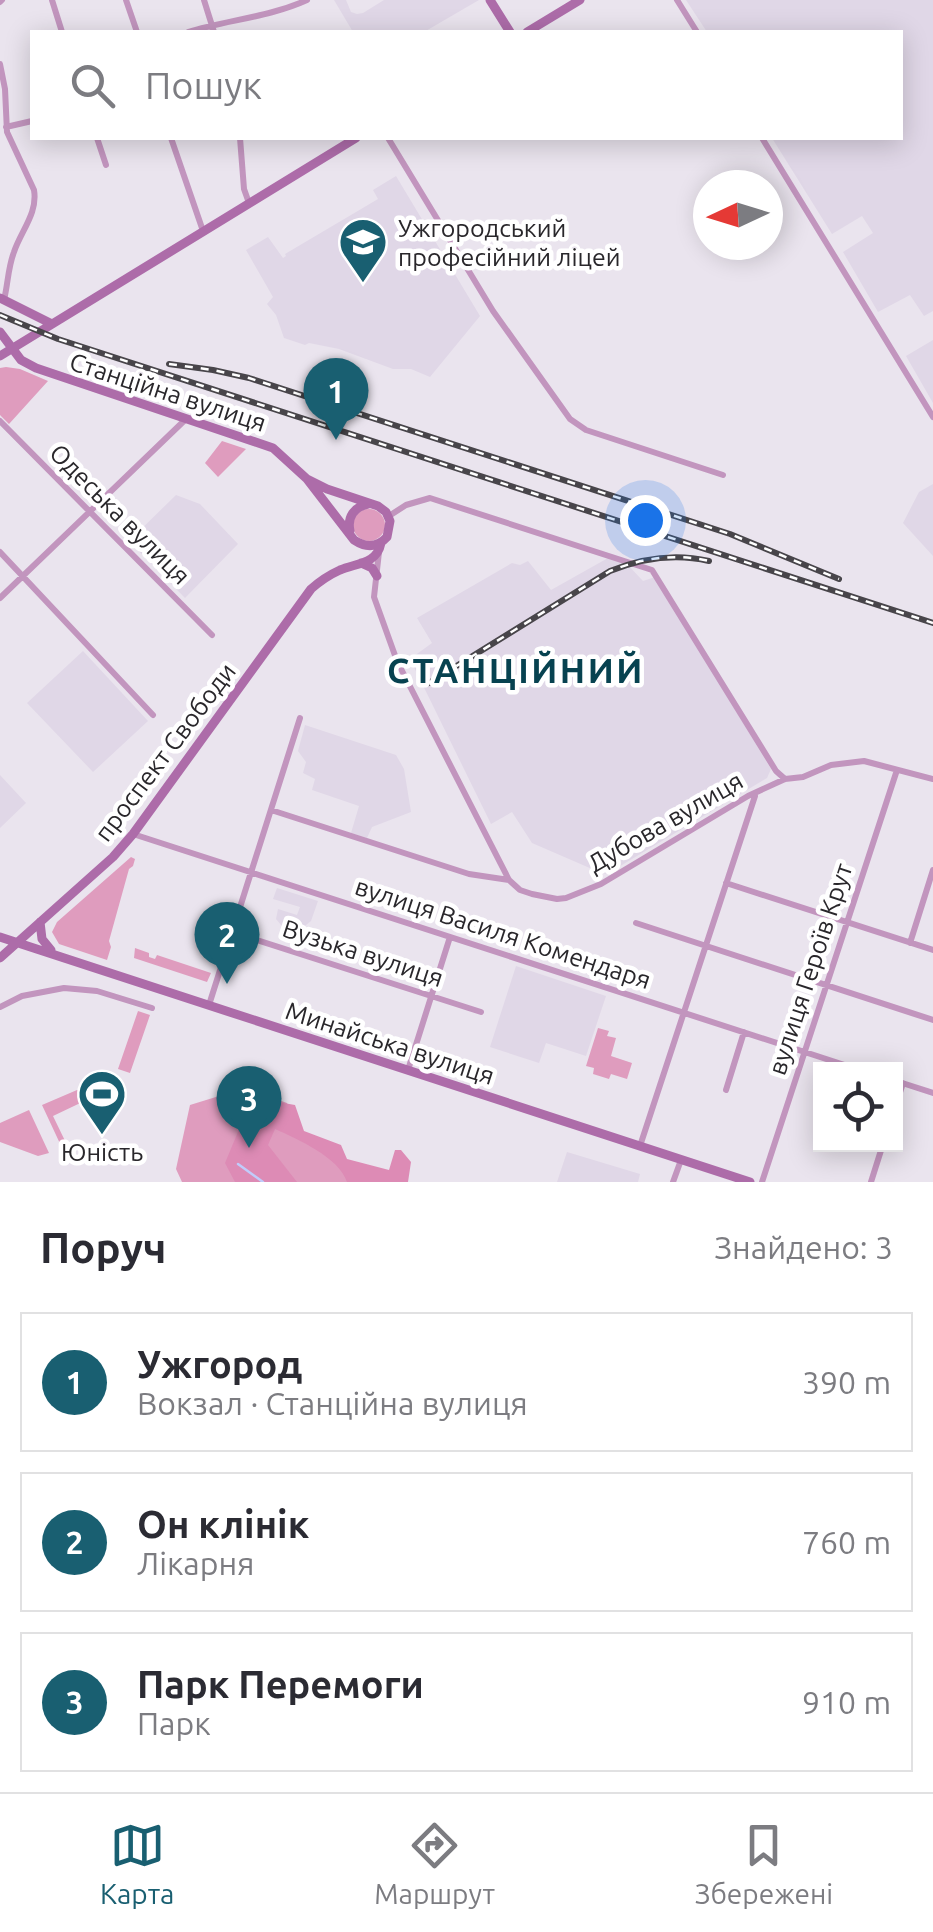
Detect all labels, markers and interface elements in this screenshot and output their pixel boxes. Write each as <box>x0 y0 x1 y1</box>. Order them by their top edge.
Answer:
search box <box>30 30 903 140</box>
icon: search <box>65 58 120 113</box>
text: Пошук <box>145 64 262 106</box>
north arrow <box>693 170 783 260</box>
place label: Ужгородський професійний ліцей <box>398 214 621 271</box>
school or university icon: Ужгородський професійний ліцей <box>337 216 389 284</box>
street label: Станційна вулиця <box>66 347 270 437</box>
pin: 1 <box>304 358 368 440</box>
street label: Одеська вулиця <box>44 438 196 590</box>
your location <box>620 495 671 546</box>
district label: СТАНЦІЙНИЙ <box>387 650 645 690</box>
street label: проспект Свободи <box>89 657 241 847</box>
street label: Дубова вулиця <box>582 766 748 878</box>
street label: вулиця Героїв Крут <box>763 860 857 1078</box>
street label: вулиця Василя Комендаря <box>352 872 654 994</box>
pin: 2 <box>194 902 260 984</box>
street label: Вузька вулиця <box>279 914 447 992</box>
street label: Минайська вулиця <box>282 996 498 1090</box>
map controls <box>813 1062 903 1152</box>
button: locate <box>813 1062 903 1152</box>
pin: 3 <box>216 1066 282 1148</box>
sports icon: Юність <box>76 1068 128 1136</box>
place label: Юність <box>61 1138 143 1166</box>
text: Поруч <box>40 1224 166 1271</box>
text: Знайдено: 3 <box>714 1229 893 1265</box>
text: Ужгород <box>137 1343 302 1385</box>
text: 1 <box>65 1364 84 1400</box>
text: 390 m <box>802 1364 891 1400</box>
text: Вокзал · Станційна вулиця <box>137 1385 528 1421</box>
text: Он клінік <box>137 1503 309 1545</box>
text: 2 <box>65 1524 84 1560</box>
text: 760 m <box>802 1524 891 1560</box>
text: Лікарня <box>137 1545 254 1581</box>
text: Парк Перемоги <box>137 1663 424 1705</box>
text: 3 <box>65 1684 84 1720</box>
text: 910 m <box>802 1684 891 1720</box>
text: Парк <box>137 1705 211 1741</box>
tab: Карта <box>100 1818 175 1909</box>
tab: Маршрут <box>374 1818 495 1909</box>
tab: Збережені <box>695 1818 833 1909</box>

